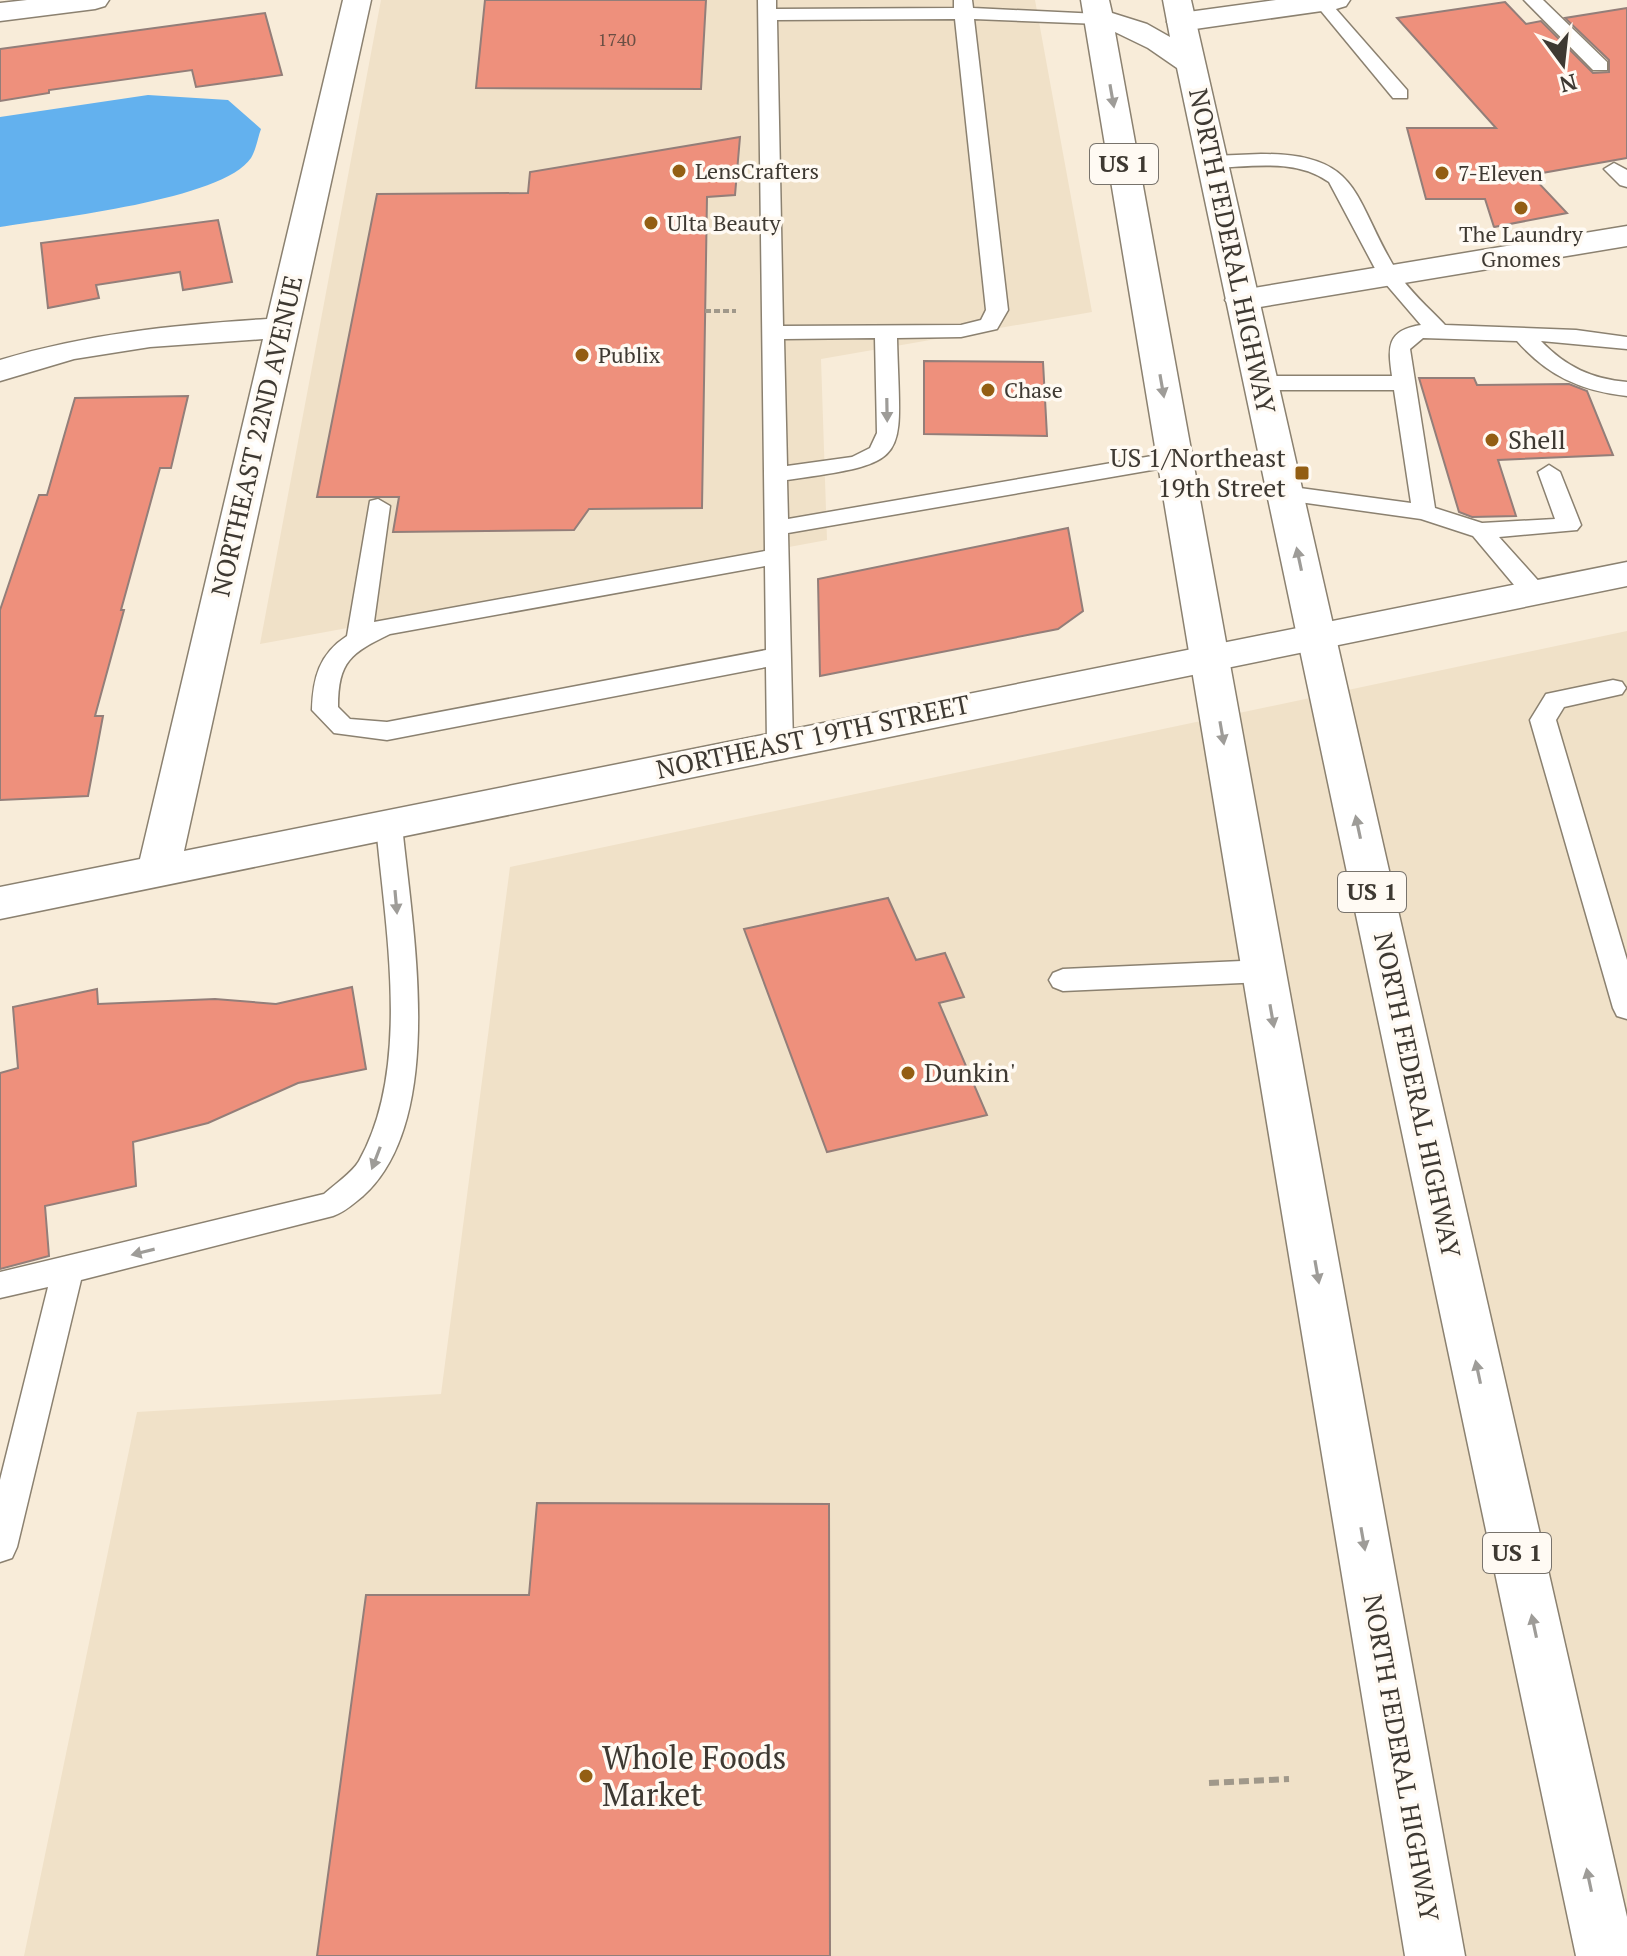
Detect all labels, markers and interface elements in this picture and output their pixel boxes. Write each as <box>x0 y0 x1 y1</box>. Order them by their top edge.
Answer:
north arrow <box>1523 24 1603 104</box>
house number: 1740 <box>598 27 636 51</box>
text: N <box>1556 68 1580 100</box>
one-way arrow <box>1106 84 1118 109</box>
street label: NORTH FEDERAL HIGHWAY <box>1182 85 1284 417</box>
road number: US 1 <box>1090 144 1158 184</box>
place label: LensCrafters <box>695 156 819 185</box>
place label: 7-Eleven <box>1458 158 1543 187</box>
marker: LensCrafters <box>670 162 688 180</box>
marker: 7-Eleven <box>1433 164 1451 182</box>
marker: The Laundry Gnomes <box>1512 199 1530 217</box>
place label: Ulta Beauty <box>667 208 781 237</box>
marker: Ulta Beauty <box>642 214 660 232</box>
place label: The Laundry Gnomes <box>1459 219 1584 273</box>
street label: NORTHEAST 22ND AVENUE <box>203 272 310 600</box>
place label: Publix <box>598 340 661 369</box>
marker: Publix <box>573 346 591 364</box>
one-way arrow <box>1156 374 1169 399</box>
place label: Chase <box>1004 375 1063 404</box>
marker: Chase <box>979 381 997 399</box>
one-way arrow <box>881 398 894 423</box>
place label: Shell <box>1508 422 1566 456</box>
marker: Shell <box>1483 431 1501 449</box>
place label: US 1/Northeast 19th Street <box>1110 440 1286 504</box>
marker: US 1/Northeast 19th Street <box>1293 464 1311 482</box>
one-way arrow <box>1292 547 1305 572</box>
street label: NORTHEAST 19TH STREET <box>653 686 973 786</box>
one-way arrow <box>1216 720 1228 745</box>
one-way arrow <box>1351 814 1364 839</box>
road number: US 1 <box>1338 872 1406 912</box>
one-way arrow <box>390 890 403 915</box>
street label: NORTH FEDERAL HIGHWAY <box>1367 929 1469 1261</box>
one-way arrow <box>1266 1004 1278 1029</box>
place label: Dunkin' <box>924 1055 1015 1089</box>
marker: Dunkin' <box>899 1064 917 1082</box>
one-way arrow <box>369 1146 382 1170</box>
one-way arrow <box>131 1246 156 1258</box>
one-way arrow <box>1311 1260 1323 1285</box>
one-way arrow <box>1471 1359 1484 1384</box>
one-way arrow <box>1358 1527 1370 1552</box>
road number: US 1 <box>1483 1533 1551 1573</box>
street label: NORTH FEDERAL HIGHWAY <box>1356 1592 1448 1924</box>
one-way arrow <box>1527 1613 1539 1638</box>
place label: Whole Foods Market <box>602 1736 786 1815</box>
marker: Whole Foods Market <box>577 1767 595 1785</box>
one-way arrow <box>1582 1867 1595 1892</box>

